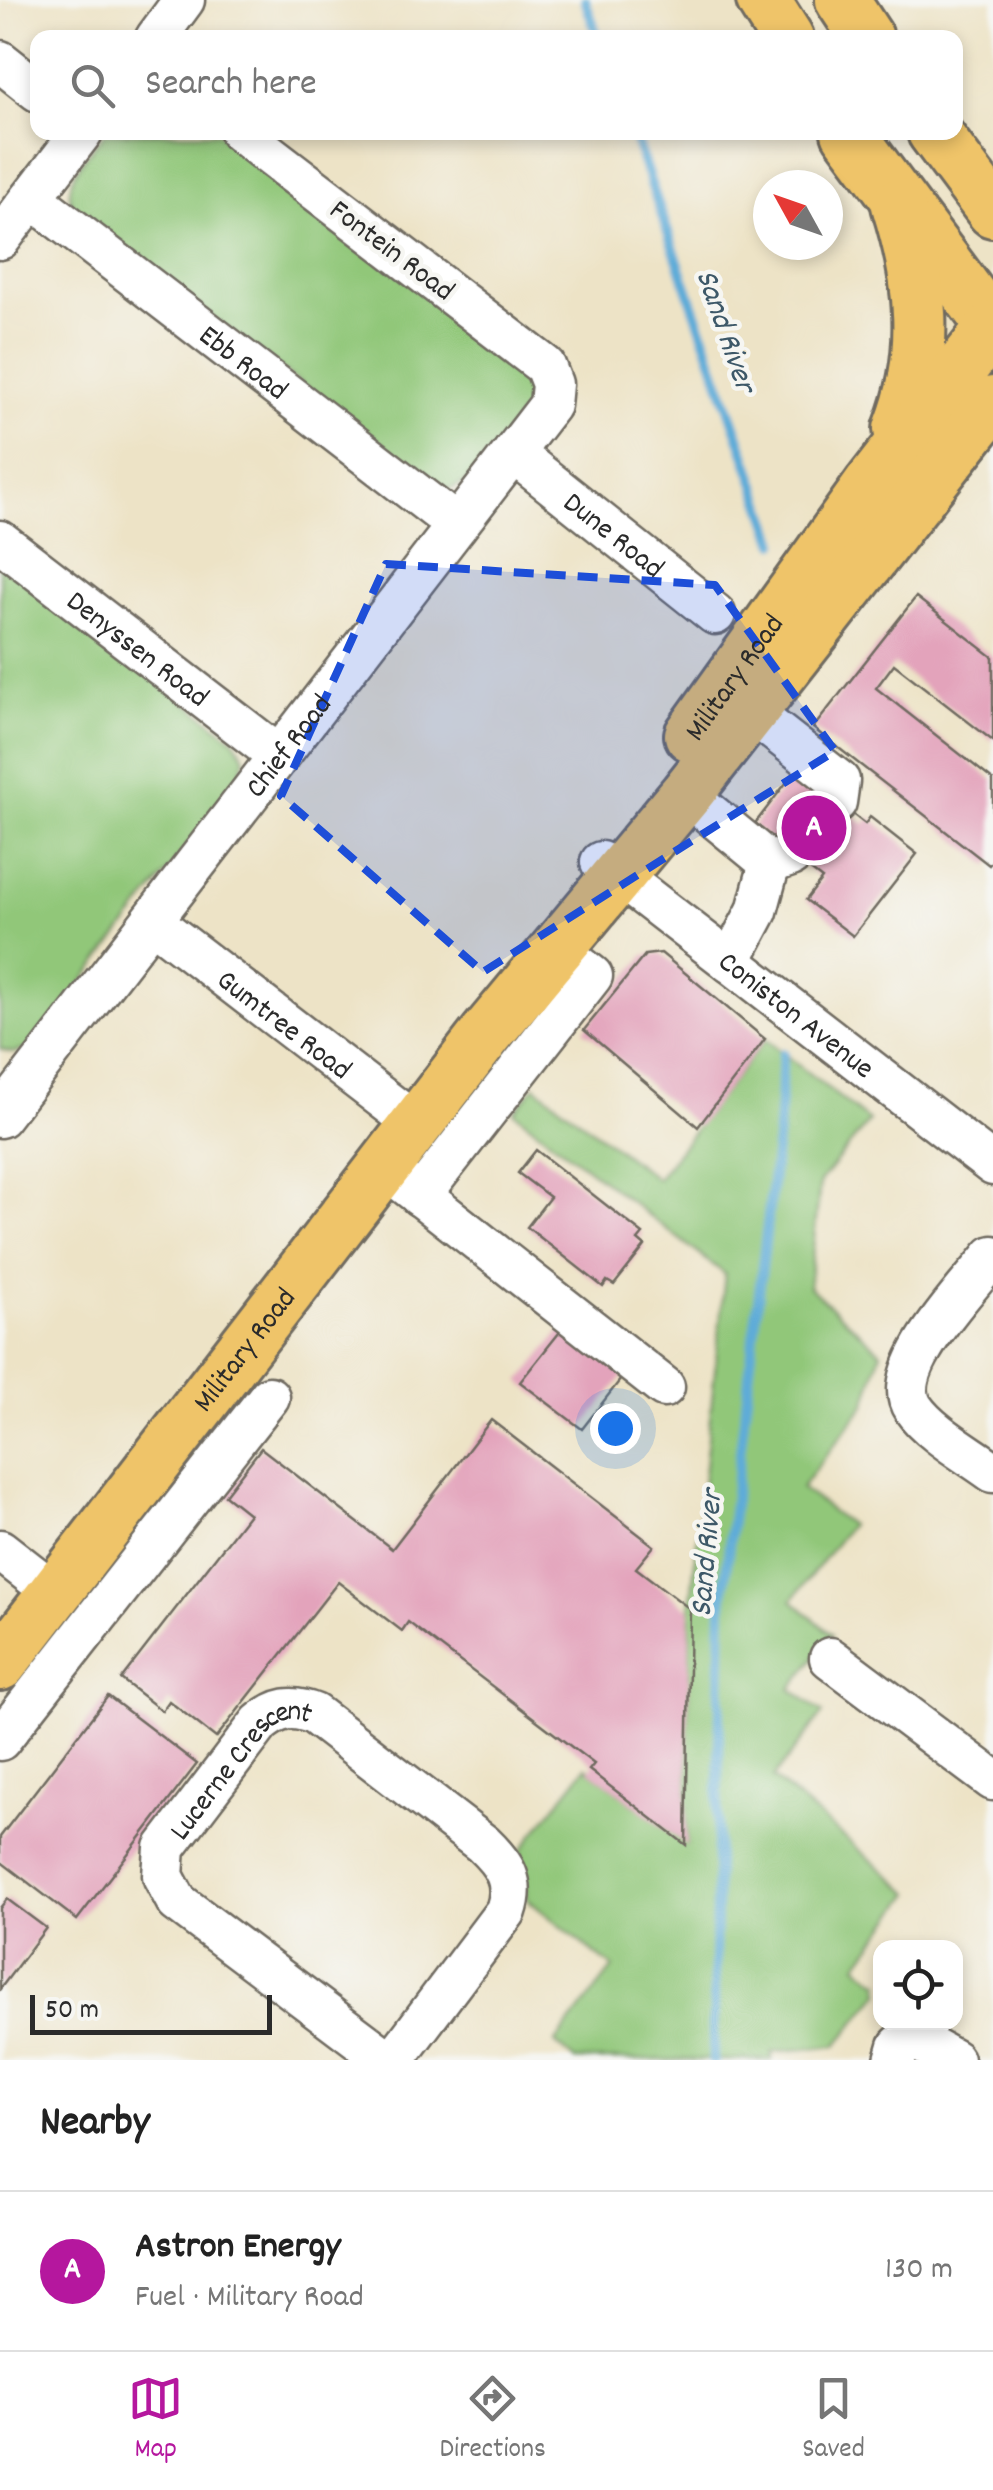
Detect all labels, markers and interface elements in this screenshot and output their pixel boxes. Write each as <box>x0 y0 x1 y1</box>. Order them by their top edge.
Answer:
search box <box>30 30 963 140</box>
icon: search <box>65 58 120 113</box>
text: Search here <box>145 58 317 113</box>
north arrow <box>753 170 843 260</box>
street label: Fontein Road <box>319 191 462 314</box>
water label: Sand River <box>681 264 767 402</box>
street label: Ebb Road <box>188 317 295 413</box>
street label: Dune Road <box>552 484 672 591</box>
street label: Denyssen Road <box>55 582 216 720</box>
street label: Military Road <box>676 607 797 751</box>
street label: Chief Road <box>237 687 345 809</box>
pin: A <box>782 790 846 866</box>
street label: Coniston Avenue <box>707 943 882 1092</box>
street label: Gumtree Road <box>206 961 359 1093</box>
street label: Military Road <box>185 1280 309 1423</box>
your location <box>590 1403 641 1454</box>
water label: Sand River <box>681 1485 738 1619</box>
street label: Lucerne Crescent <box>161 1692 317 1851</box>
map controls <box>873 1940 963 2030</box>
button: locate <box>873 1940 963 2030</box>
scale bar <box>30 1990 272 2034</box>
text: 50 m <box>45 1992 99 2032</box>
text: Nearby <box>40 2095 150 2155</box>
text: Astron Energy <box>135 2221 341 2276</box>
text: A <box>64 2248 81 2294</box>
text: 130 m <box>885 2248 953 2294</box>
text: Fuel · Military Road <box>135 2276 364 2322</box>
tab: Map <box>128 2371 183 2471</box>
tab: Directions <box>440 2371 546 2471</box>
tab: Saved <box>802 2371 865 2471</box>

